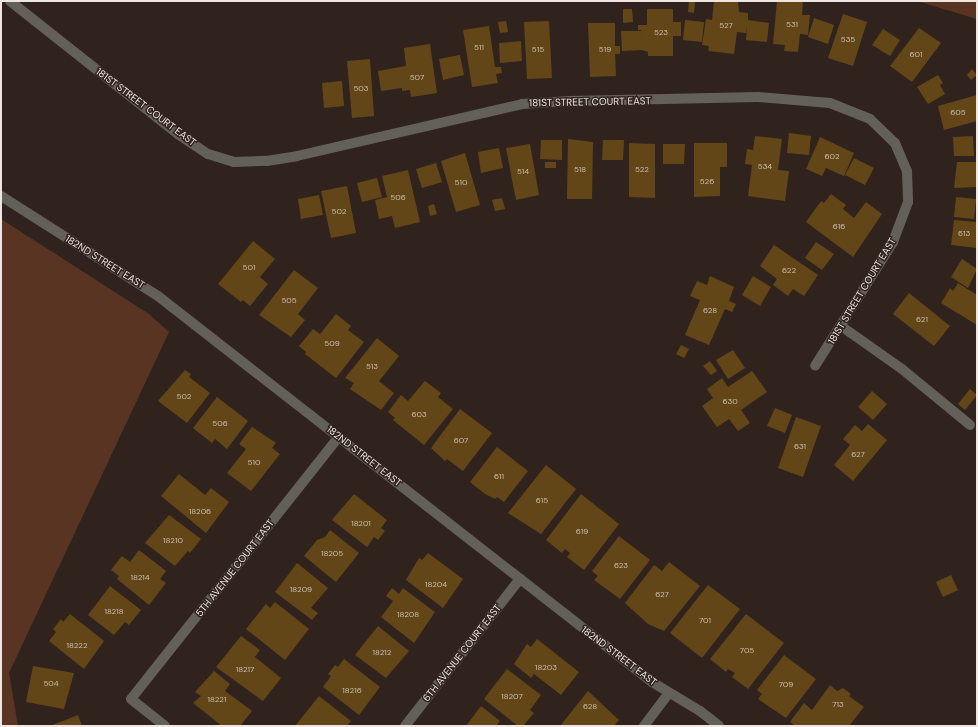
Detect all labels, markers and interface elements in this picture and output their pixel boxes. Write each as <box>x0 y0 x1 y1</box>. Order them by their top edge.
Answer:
house number: 531 <box>786 20 798 30</box>
house number: 527 <box>719 21 733 31</box>
house number: 523 <box>654 28 668 38</box>
house number: 535 <box>841 35 855 45</box>
house number: 511 <box>474 43 484 53</box>
house number: 515 <box>532 45 544 55</box>
house number: 519 <box>599 45 611 55</box>
house number: 601 <box>910 50 922 60</box>
street label: 181ST STREET COURT EAST <box>94 66 198 148</box>
house number: 507 <box>410 73 424 83</box>
house number: 503 <box>353 84 369 94</box>
street label: 181ST STREET COURT EAST <box>529 95 651 109</box>
house number: 605 <box>950 108 966 118</box>
house number: 602 <box>824 152 840 162</box>
house number: 534 <box>758 162 772 172</box>
house number: 518 <box>574 165 586 175</box>
house number: 522 <box>635 165 649 175</box>
house number: 514 <box>517 167 529 177</box>
house number: 526 <box>700 177 714 187</box>
house number: 510 <box>455 178 467 188</box>
house number: 506 <box>390 193 406 203</box>
house number: 502 <box>332 207 346 217</box>
house number: 616 <box>833 222 845 232</box>
house number: 613 <box>958 229 970 239</box>
street label: 182ND STREET EAST <box>63 233 147 291</box>
street label: 181ST STREET COURT EAST <box>825 236 899 346</box>
house number: 501 <box>243 263 255 273</box>
house number: 622 <box>782 266 796 276</box>
house number: 505 <box>281 296 297 306</box>
house number: 628 <box>703 306 717 316</box>
house number: 621 <box>916 315 928 325</box>
house number: 509 <box>324 339 340 349</box>
house number: 513 <box>366 362 378 372</box>
house number: 502 <box>177 392 191 402</box>
house number: 630 <box>722 397 738 407</box>
house number: 603 <box>411 410 427 420</box>
house number: 506 <box>212 419 228 429</box>
street label: 182ND STREET EAST <box>324 423 404 489</box>
house number: 607 <box>454 436 468 446</box>
house number: 631 <box>794 442 806 452</box>
house number: 627 <box>851 450 865 460</box>
house number: 510 <box>248 458 260 468</box>
house number: 611 <box>494 472 504 482</box>
house number: 615 <box>536 496 548 506</box>
house number: 18206 <box>189 507 211 517</box>
street label: 5TH AVENUE COURT EAST <box>193 517 277 619</box>
house number: 18201 <box>351 519 371 529</box>
house number: 619 <box>576 527 588 537</box>
house number: 18210 <box>163 536 183 546</box>
house number: 18205 <box>321 549 343 559</box>
house number: 623 <box>614 561 628 571</box>
house number: 18214 <box>130 573 150 583</box>
house number: 18204 <box>425 580 447 590</box>
house number: 18209 <box>290 585 312 595</box>
house number: 627 <box>655 590 669 600</box>
street label: 6TH AVENUE COURT EAST <box>420 602 504 704</box>
house number: 18218 <box>104 607 124 617</box>
house number: 18208 <box>397 610 419 620</box>
house number: 701 <box>699 616 711 626</box>
street label: 182ND STREET EAST <box>579 624 659 688</box>
house number: 18222 <box>66 641 88 651</box>
house number: 705 <box>740 646 754 656</box>
house number: 18212 <box>373 648 391 658</box>
house number: 18203 <box>535 663 557 673</box>
house number: 18217 <box>236 665 254 675</box>
house number: 504 <box>43 679 59 689</box>
house number: 709 <box>779 680 793 690</box>
house number: 18216 <box>342 686 362 696</box>
house number: 18207 <box>501 692 523 702</box>
house number: 18221 <box>208 695 226 705</box>
house number: 713 <box>832 700 844 710</box>
house number: 628 <box>583 702 597 712</box>

